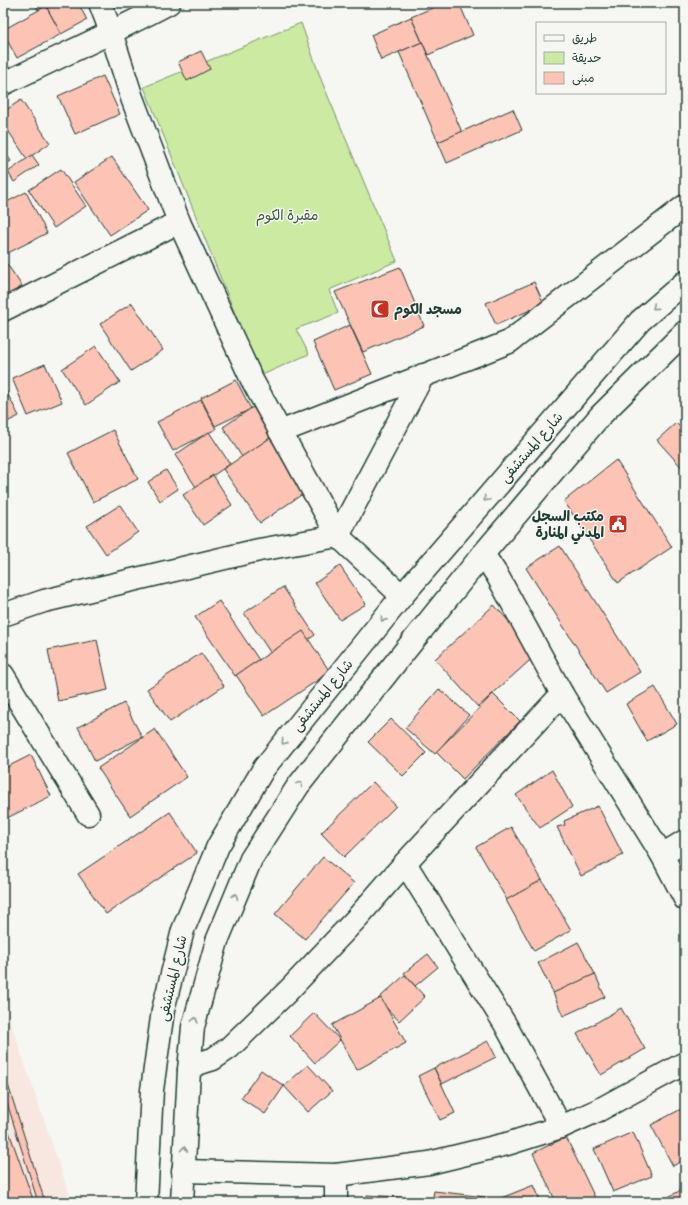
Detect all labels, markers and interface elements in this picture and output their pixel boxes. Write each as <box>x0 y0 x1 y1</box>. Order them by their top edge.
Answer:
legend <box>536 22 666 94</box>
text: طريق <box>572 33 597 47</box>
text: حديقة <box>572 53 601 67</box>
text: مبنى <box>572 73 595 87</box>
park label: مقبرة الكوم <box>256 209 318 227</box>
mosque icon: مسجد الكوم <box>369 298 391 320</box>
place label: مسجد الكوم <box>394 303 462 320</box>
one-way arrow <box>653 303 660 310</box>
street label: شارع المستشفى <box>498 410 568 487</box>
one-way arrow <box>483 494 490 501</box>
place label: مكتب السجل المدني المنارة <box>532 510 604 545</box>
public building icon: مكتب السجل المدني المنارة <box>607 513 629 535</box>
one-way arrow <box>381 614 388 621</box>
street label: شارع المستشفى <box>290 657 358 736</box>
one-way arrow <box>282 737 289 745</box>
one-way arrow <box>295 782 302 789</box>
one-way arrow <box>231 893 239 900</box>
street label: شارع المستشفى <box>156 934 193 1023</box>
one-way arrow <box>190 1016 199 1023</box>
one-way arrow <box>180 1146 189 1152</box>

